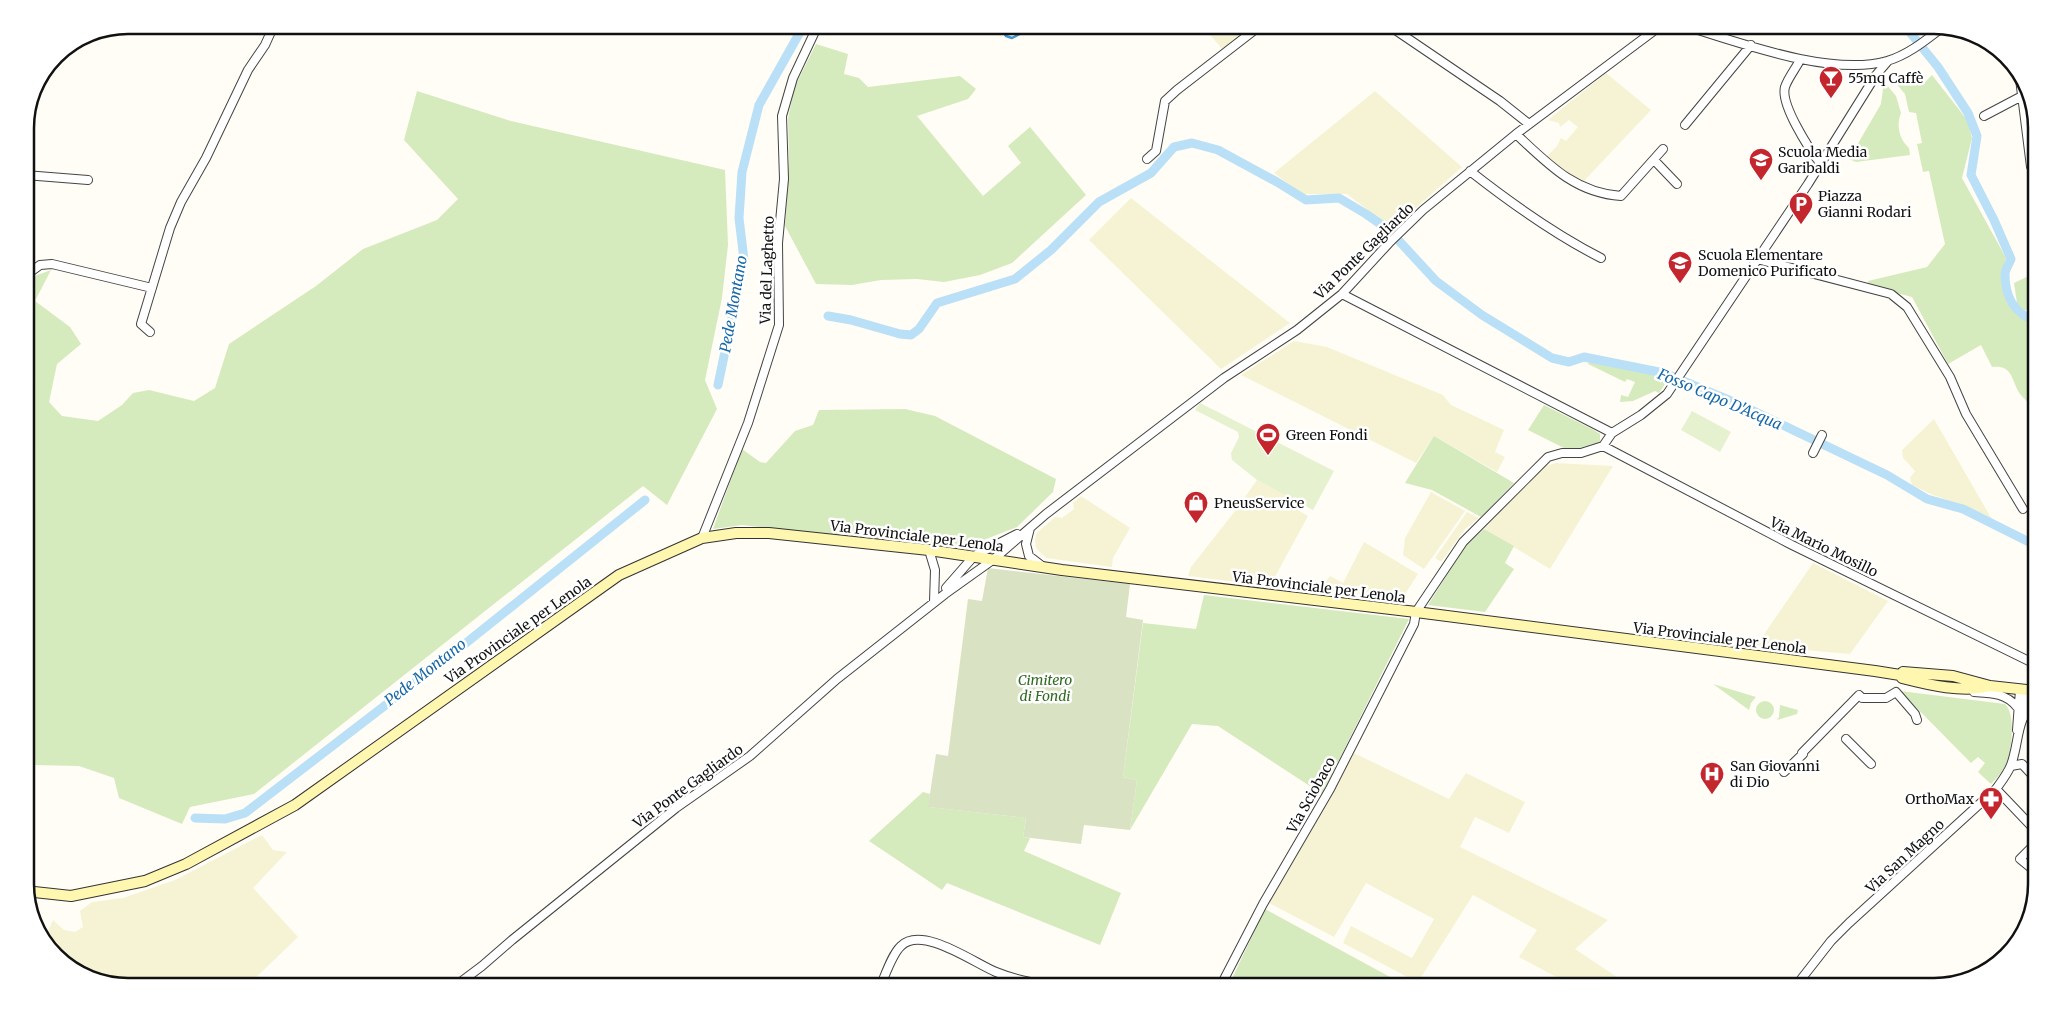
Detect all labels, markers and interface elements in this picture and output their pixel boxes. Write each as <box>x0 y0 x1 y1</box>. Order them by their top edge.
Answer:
bar icon: 55mq Caffè <box>1818 65 1844 99</box>
place label: 55mq Caffè <box>1848 69 1923 87</box>
place label: Scuola Media Garibaldi <box>1778 143 1868 177</box>
school or university icon: Scuola Media Garibaldi <box>1748 147 1774 181</box>
place label: Piazza Gianni Rodari <box>1818 187 1912 221</box>
parking icon: Piazza Gianni Rodari <box>1788 191 1814 225</box>
street label: Via Ponte Gagliardo <box>1310 199 1417 304</box>
street label: Via del Laghetto <box>756 216 778 325</box>
place label: Scuola Elementare Domenico Purificato <box>1698 246 1837 280</box>
school or university icon: Scuola Elementare Domenico Purificato <box>1667 250 1693 284</box>
water label: Pede Montano <box>715 254 751 354</box>
water label: Fosso Capo D'Acqua <box>1654 364 1785 434</box>
sports icon: Green Fondi <box>1255 422 1281 456</box>
place label: Green Fondi <box>1286 426 1368 444</box>
shop icon: PneusService <box>1183 490 1209 524</box>
place label: PneusService <box>1214 494 1304 512</box>
street label: Via Mario Mosillo <box>1766 513 1881 581</box>
street label: Via Provinciale per Lenola <box>828 516 1005 556</box>
street label: Via Provinciale per Lenola <box>1230 567 1407 607</box>
street label: Via Provinciale per Lenola <box>440 572 595 688</box>
street label: Via Provinciale per Lenola <box>1631 618 1808 658</box>
water label: Pede Montano <box>380 634 470 710</box>
park label: Cimitero di Fondi <box>1018 671 1072 705</box>
street label: Via Ponte Gagliardo <box>629 740 746 832</box>
street label: Via Sciobaco <box>1282 754 1339 837</box>
place label: San Giovanni di Dio <box>1730 757 1820 791</box>
hospital icon: San Giovanni di Dio <box>1699 761 1725 795</box>
pharmacy icon: OrthoMax <box>1978 786 2004 820</box>
place label: OrthoMax <box>1905 790 1975 808</box>
street label: Via San Magno <box>1861 815 1948 898</box>

